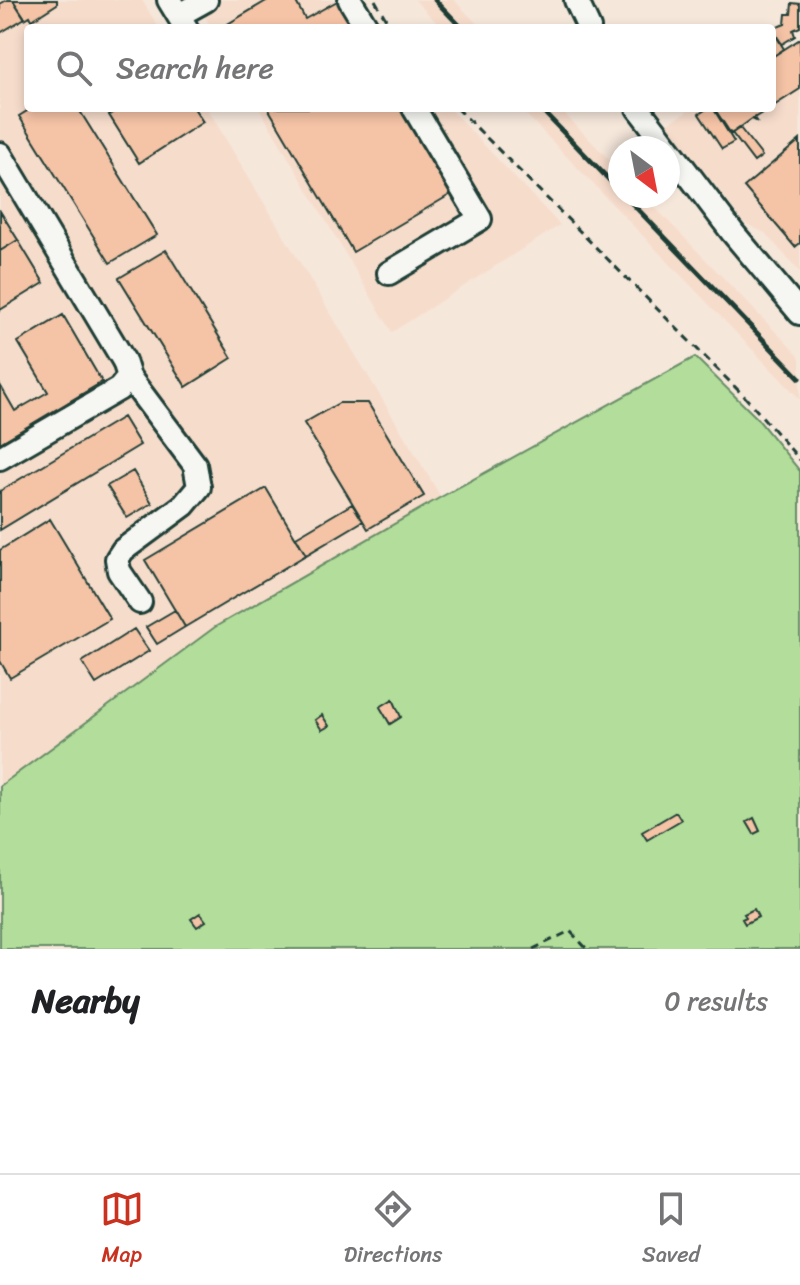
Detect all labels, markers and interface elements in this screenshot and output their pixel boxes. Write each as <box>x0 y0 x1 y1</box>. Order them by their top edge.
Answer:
search box <box>24 24 776 112</box>
text: Search here <box>116 41 274 95</box>
icon: search <box>52 46 96 90</box>
north arrow <box>608 136 680 208</box>
text: Nearby <box>32 971 140 1031</box>
text: 0 results <box>664 978 768 1024</box>
tab: Map <box>100 1187 144 1274</box>
tab: Directions <box>344 1187 442 1274</box>
tab: Saved <box>642 1187 700 1274</box>

